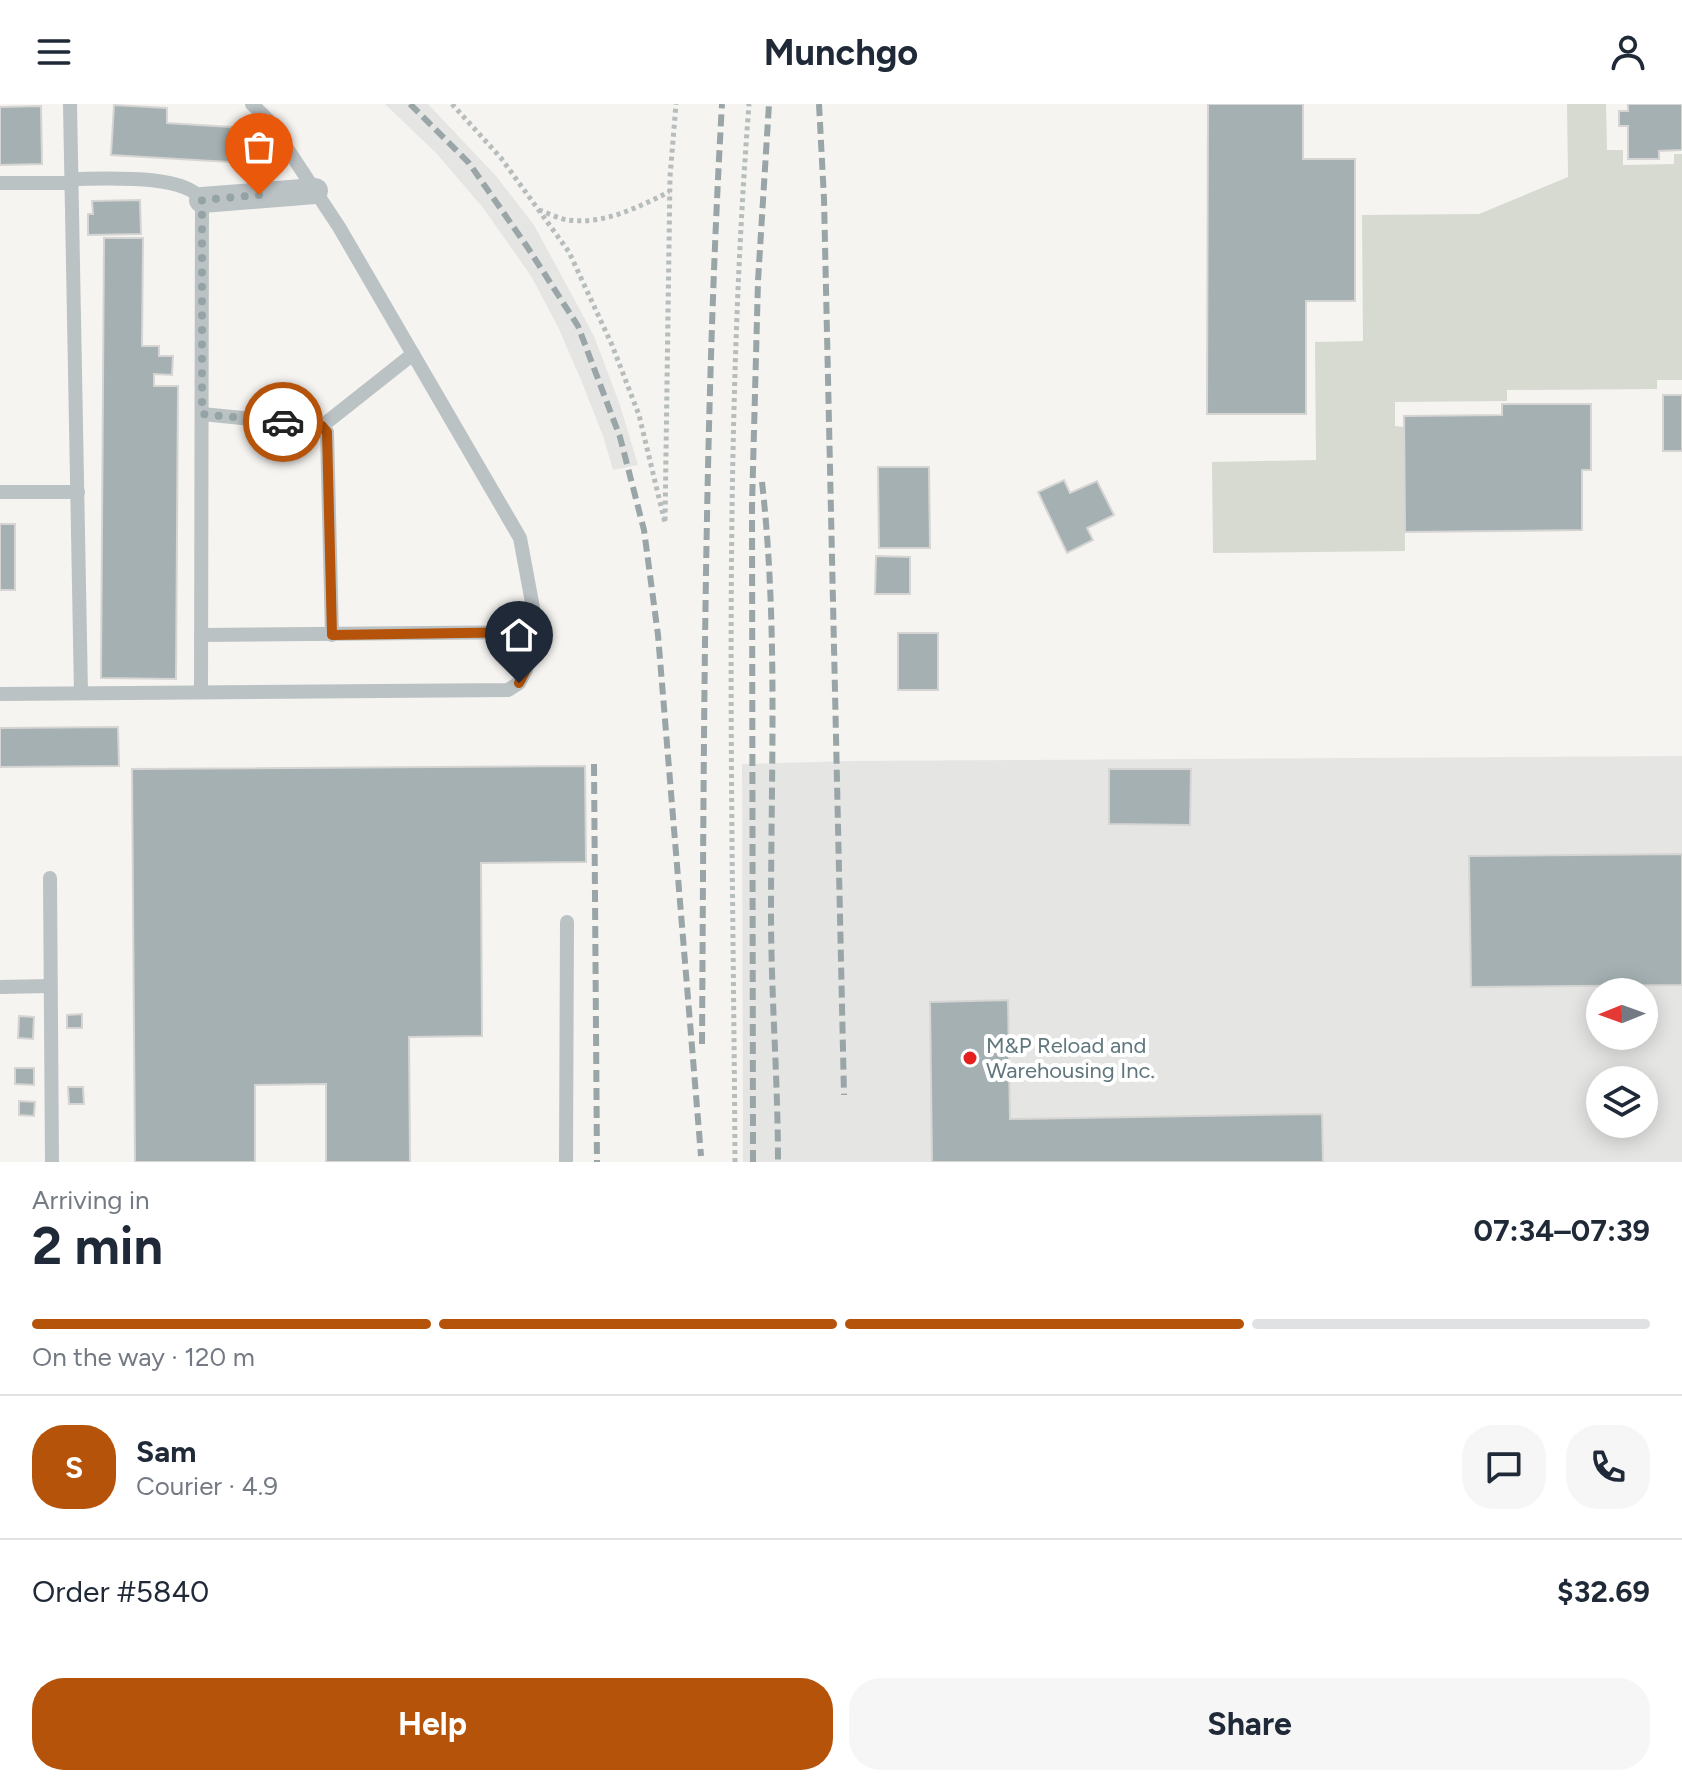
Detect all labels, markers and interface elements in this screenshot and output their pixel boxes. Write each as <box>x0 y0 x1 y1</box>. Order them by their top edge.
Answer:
icon: menu <box>32 30 76 74</box>
icon: person <box>1606 30 1650 74</box>
text: Munchgo <box>764 31 918 74</box>
pin <box>225 113 293 195</box>
icon: bag <box>237 125 281 169</box>
courier <box>243 382 323 462</box>
icon: car <box>261 400 305 444</box>
pin <box>485 601 553 683</box>
icon: home <box>497 613 541 657</box>
north arrow <box>1586 978 1658 1050</box>
map controls <box>1586 978 1658 1138</box>
place label: M&P Reload and Warehousing Inc. <box>986 1032 1155 1084</box>
marker: M&P Reload and Warehousing Inc. <box>961 1049 979 1067</box>
button: layers <box>1586 1066 1658 1138</box>
text: Arriving in <box>32 1184 150 1216</box>
text: 07:34–07:39 <box>1473 1212 1650 1249</box>
text: 2 min <box>32 1215 163 1277</box>
text: On the way · 120 m <box>32 1341 255 1373</box>
button: chat <box>1462 1425 1546 1509</box>
button: phone <box>1566 1425 1650 1509</box>
text: Sam <box>136 1433 196 1470</box>
text: S <box>65 1449 83 1486</box>
text: Courier · 4.9 <box>136 1470 278 1502</box>
text: Order #5840 <box>32 1573 209 1610</box>
text: $32.69 <box>1557 1573 1650 1610</box>
button: Help <box>32 1678 833 1770</box>
button: Share <box>849 1678 1650 1770</box>

